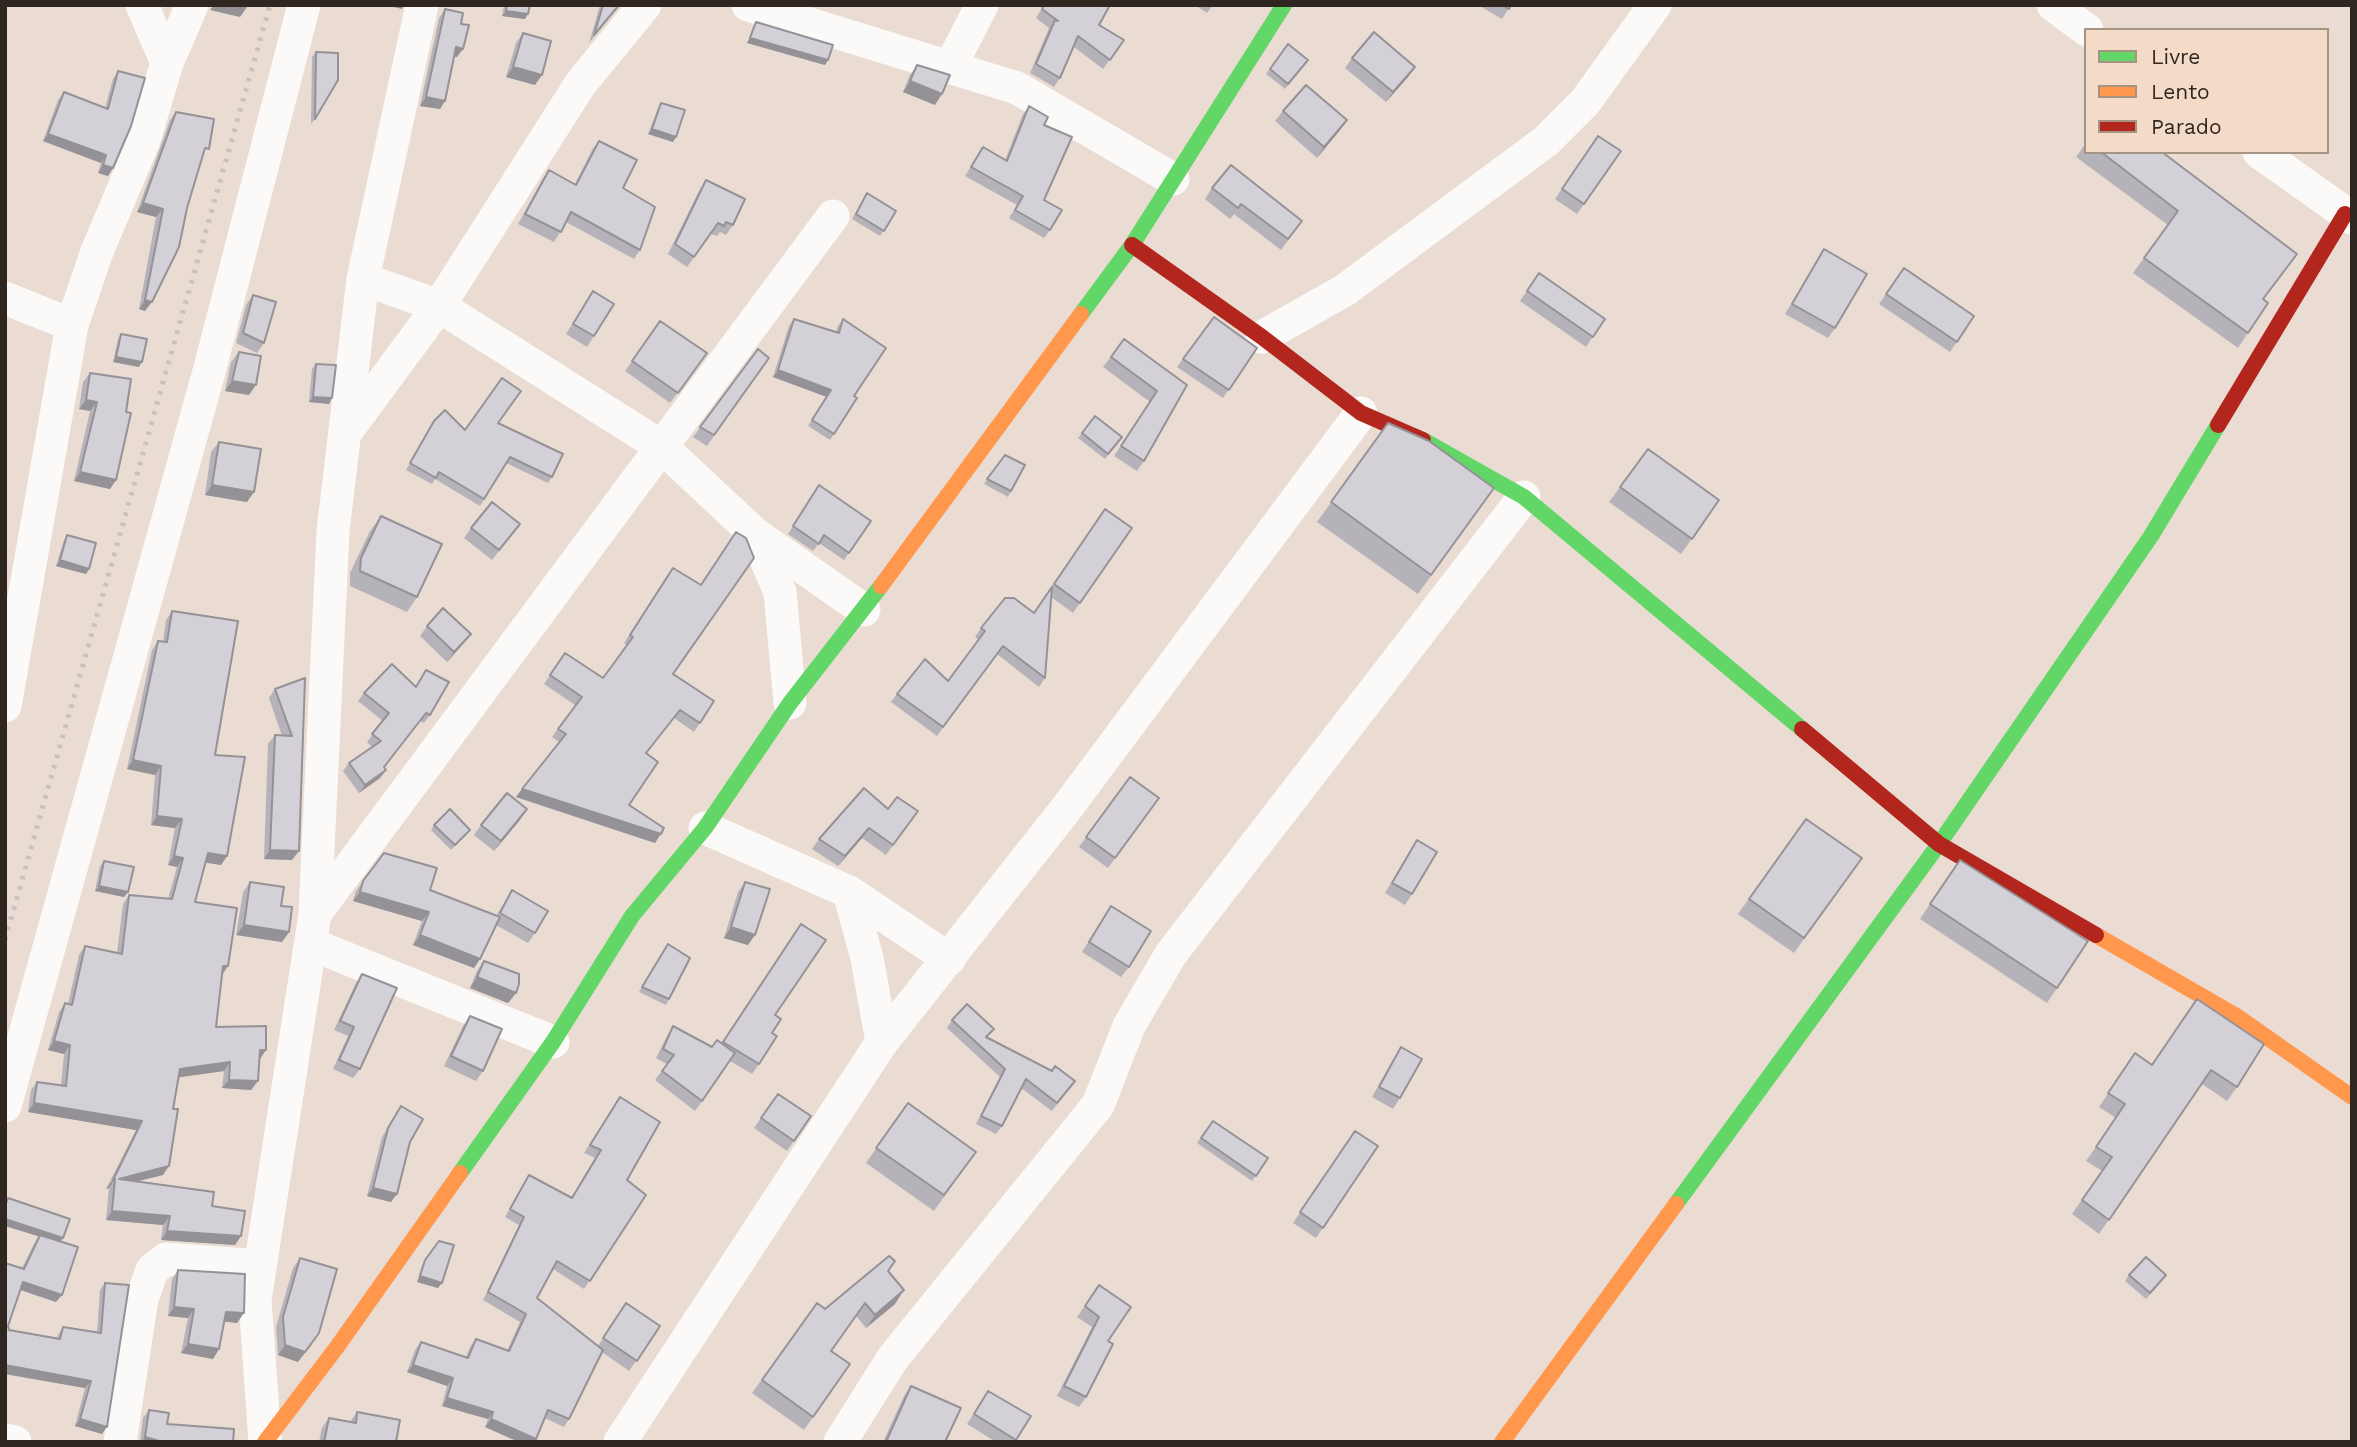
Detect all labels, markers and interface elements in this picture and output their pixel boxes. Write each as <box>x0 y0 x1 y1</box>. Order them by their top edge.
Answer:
legend <box>2084 28 2329 154</box>
text: Livre <box>2151 44 2200 69</box>
text: Lento <box>2151 79 2210 104</box>
text: Parado <box>2151 114 2222 139</box>

